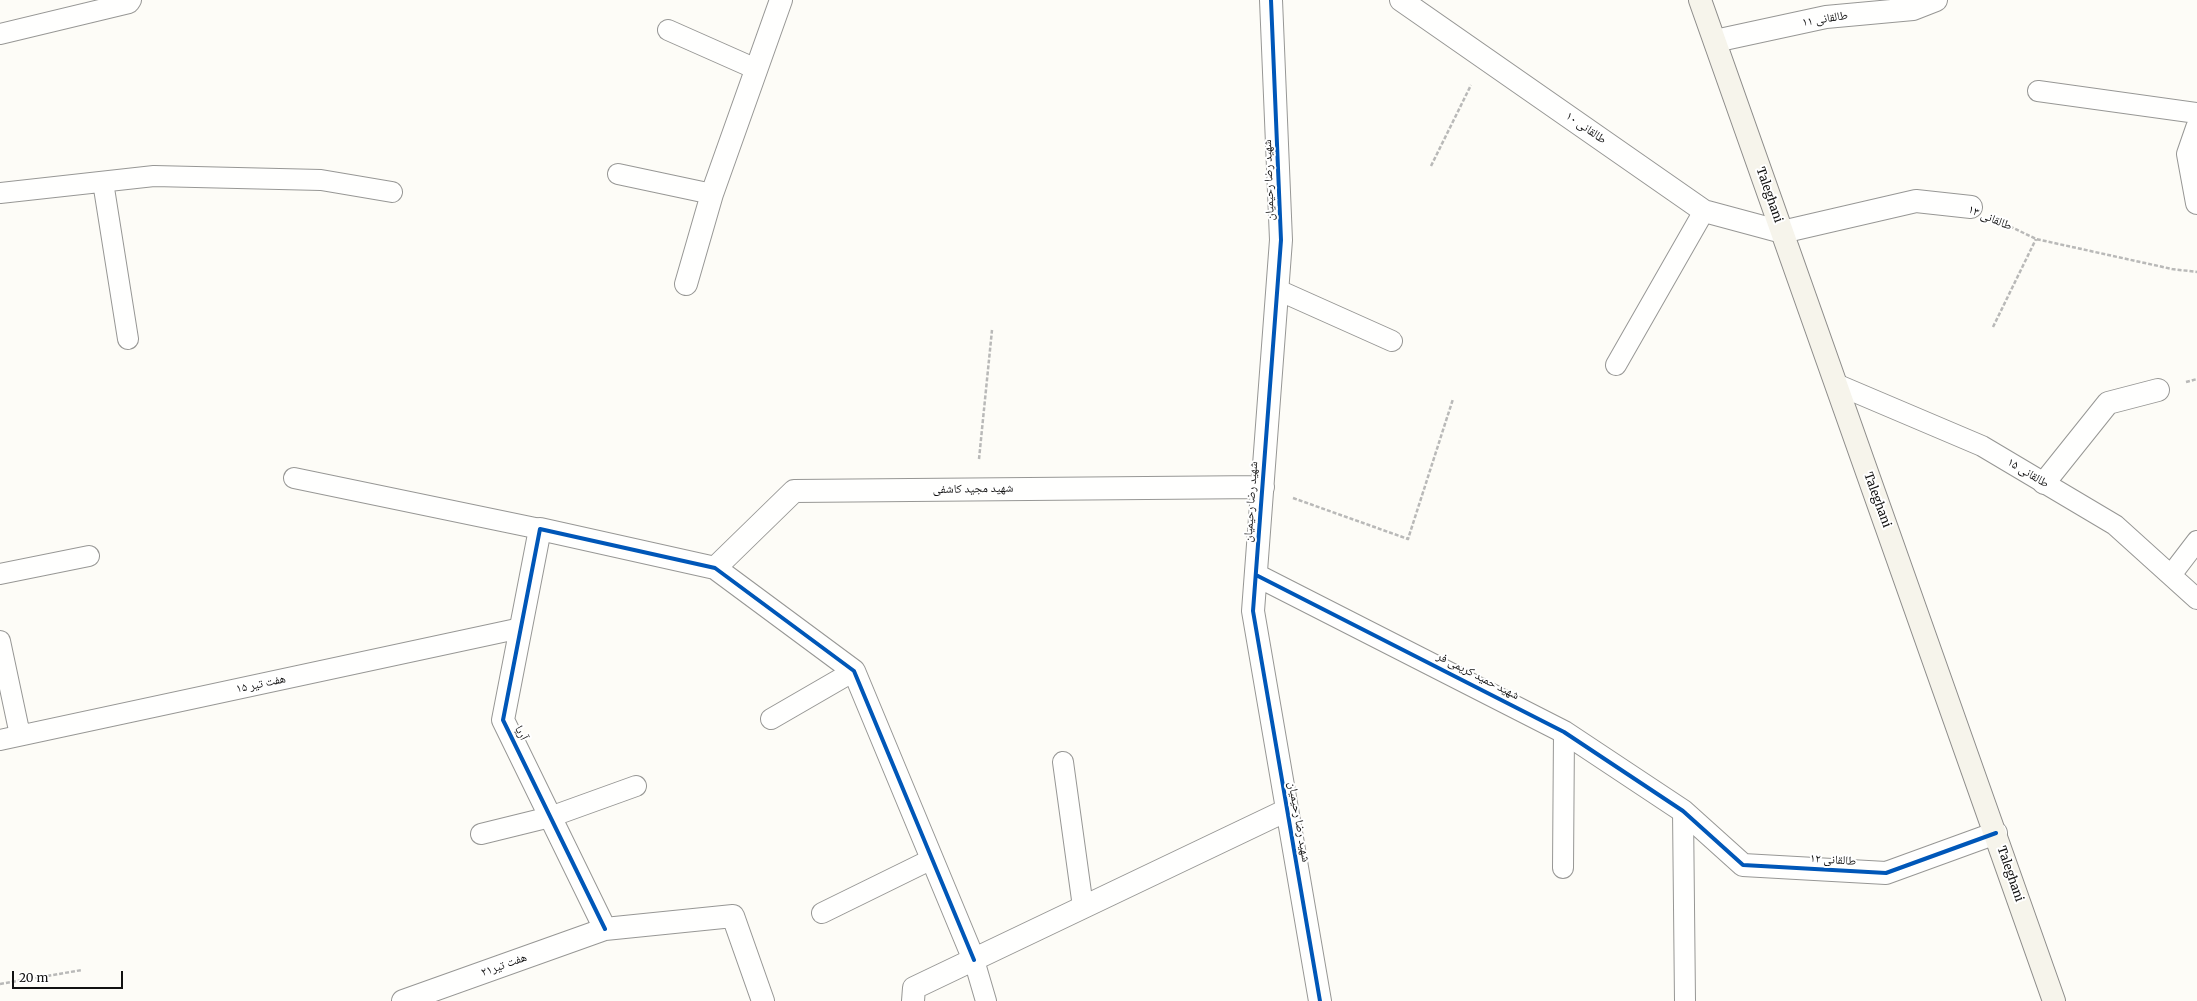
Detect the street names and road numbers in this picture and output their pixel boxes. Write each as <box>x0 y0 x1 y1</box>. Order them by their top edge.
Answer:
street label: طالقانی ۱۱ <box>1801 8 1849 30</box>
street label: طالقانی ۱۰ <box>1563 109 1609 147</box>
street label: شهید رضا رحیمیان <box>1260 139 1278 221</box>
street label: Taleghani <box>1753 165 1785 225</box>
street label: طالقانی ۱۳ <box>1966 202 2014 234</box>
street label: طالقانی ۱۵ <box>2004 455 2052 491</box>
street label: شهید رضا رحیمیان <box>1241 461 1261 543</box>
street label: Taleghani <box>1860 470 1894 530</box>
street label: شهید مجید کاشفی <box>933 481 1013 497</box>
street label: شهید حمید کریمی فر <box>1434 649 1522 703</box>
street label: هفت تیر ۱۵ <box>235 672 287 696</box>
street label: آریا <box>511 723 531 743</box>
street label: شهید رضا رحیمیان <box>1285 781 1313 863</box>
street label: Taleghani <box>1994 844 2026 904</box>
street label: طالقانی ۱۲ <box>1809 851 1857 869</box>
street label: هفت تیر۲۱ <box>479 950 529 980</box>

